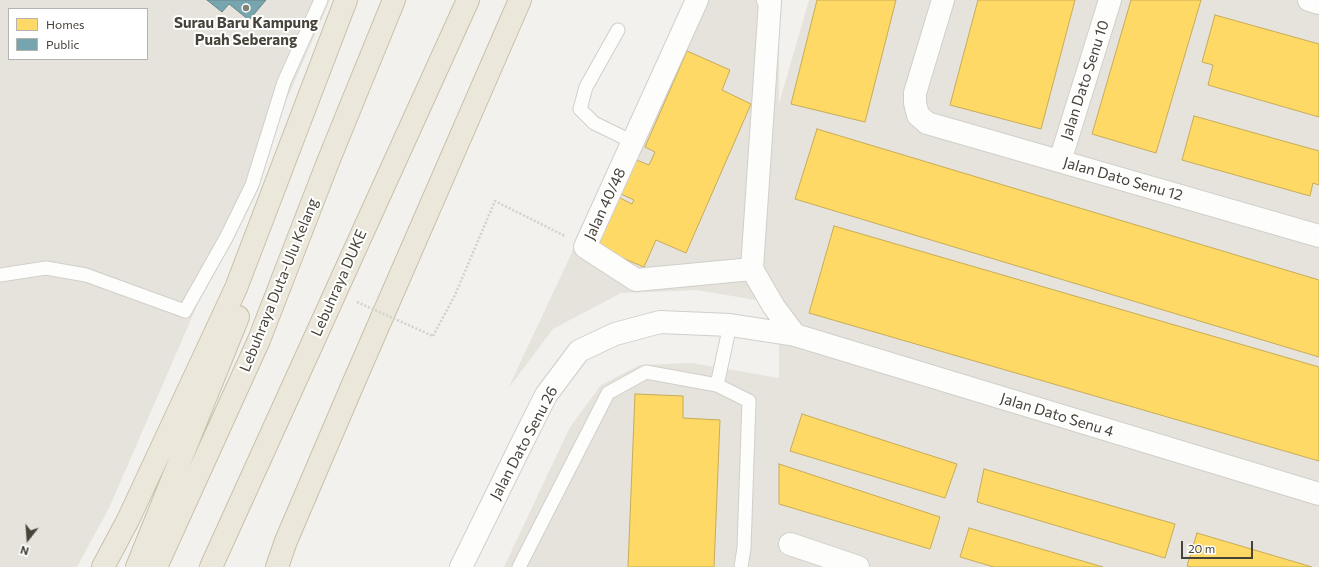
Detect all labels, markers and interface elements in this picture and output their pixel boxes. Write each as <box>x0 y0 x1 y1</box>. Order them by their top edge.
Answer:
marker: Surau Baru Kampung Puah Seberang <box>241 3 251 13</box>
legend <box>8 8 148 60</box>
place label: Surau Baru Kampung Puah Seberang <box>174 14 318 49</box>
text: Homes <box>46 17 84 31</box>
street label: Jalan Dato Senu 10 <box>1057 18 1113 142</box>
text: Public <box>46 37 79 51</box>
street label: Jalan Dato Senu 12 <box>1061 153 1185 205</box>
street label: Jalan 40/48 <box>580 165 630 243</box>
street label: Lebuhraya Duta-Ulu Kelang <box>236 195 322 375</box>
street label: Lebuhraya DUKE <box>307 227 371 339</box>
street label: Jalan Dato Senu 26 <box>486 383 562 503</box>
street label: Jalan Dato Senu 4 <box>998 389 1116 441</box>
north arrow <box>8 519 48 559</box>
scale bar <box>1183 533 1255 559</box>
text: 20 m <box>1188 541 1215 555</box>
text: N <box>19 544 30 558</box>

